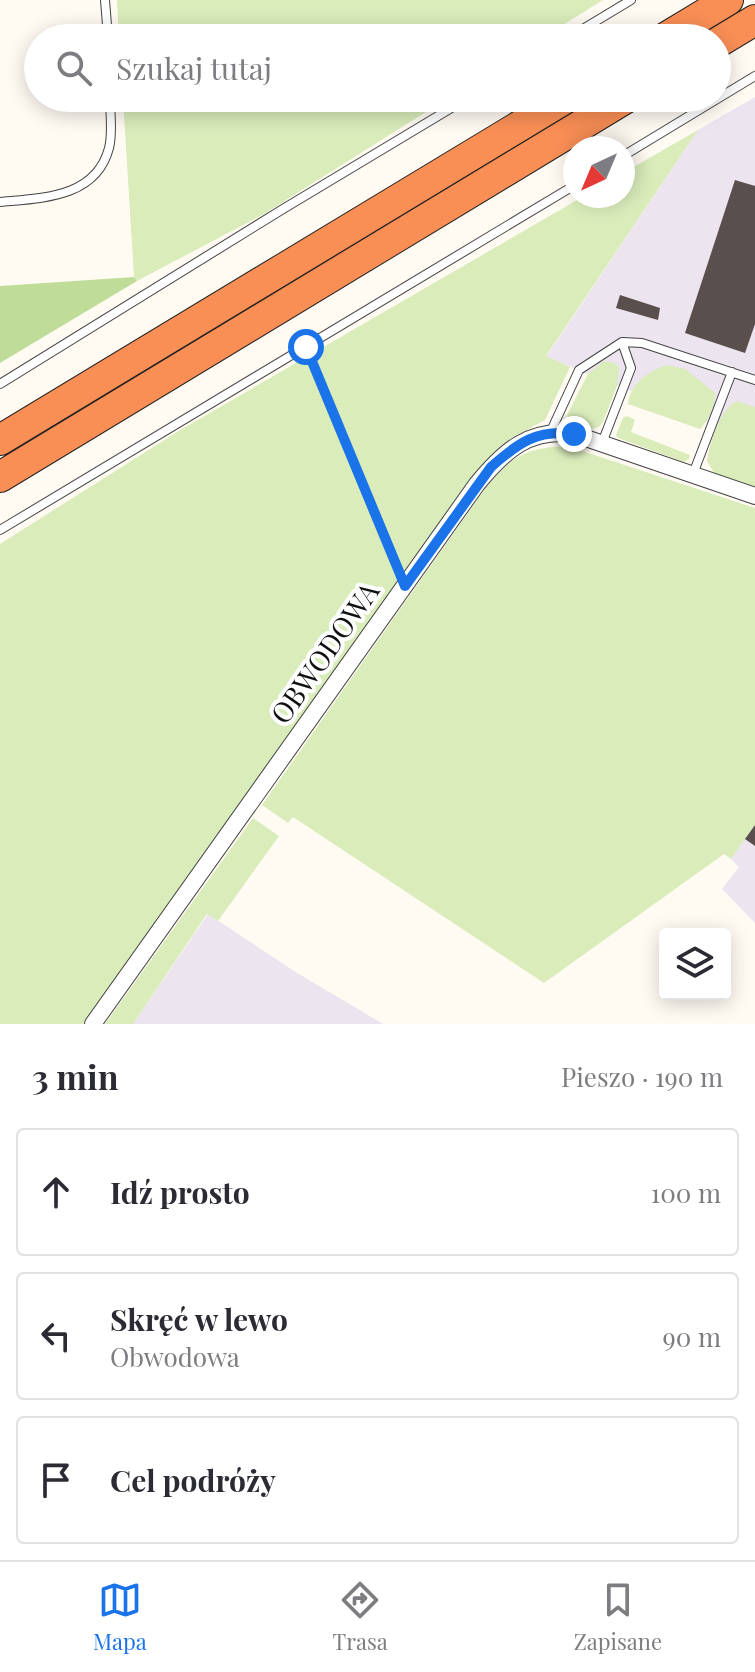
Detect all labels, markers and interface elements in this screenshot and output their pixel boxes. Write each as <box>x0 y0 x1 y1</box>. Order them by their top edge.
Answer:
search box <box>24 24 731 112</box>
icon: search <box>52 46 96 90</box>
text: Szukaj tutaj <box>116 48 272 88</box>
north arrow <box>563 136 635 208</box>
route start <box>288 329 324 365</box>
route end <box>556 416 592 452</box>
street label: OBWODOWA <box>261 574 386 730</box>
map controls <box>659 928 731 1000</box>
button: layers <box>659 928 731 1000</box>
text: 3 min <box>32 1053 119 1099</box>
text: Pieszo · 190 m <box>561 1059 723 1094</box>
icon: ahead <box>34 1170 78 1214</box>
text: Idź prosto <box>110 1172 250 1212</box>
text: 100 m <box>651 1175 721 1210</box>
text: Skręć w lewo <box>110 1299 288 1339</box>
icon: left <box>34 1314 78 1358</box>
text: 90 m <box>663 1319 721 1354</box>
text: Obwodowa <box>110 1339 240 1374</box>
icon: arrive <box>34 1458 78 1502</box>
text: Cel podróży <box>110 1460 276 1500</box>
tab: Mapa <box>93 1578 147 1656</box>
tab: Trasa <box>333 1578 388 1656</box>
tab: Zapisane <box>574 1578 662 1656</box>

